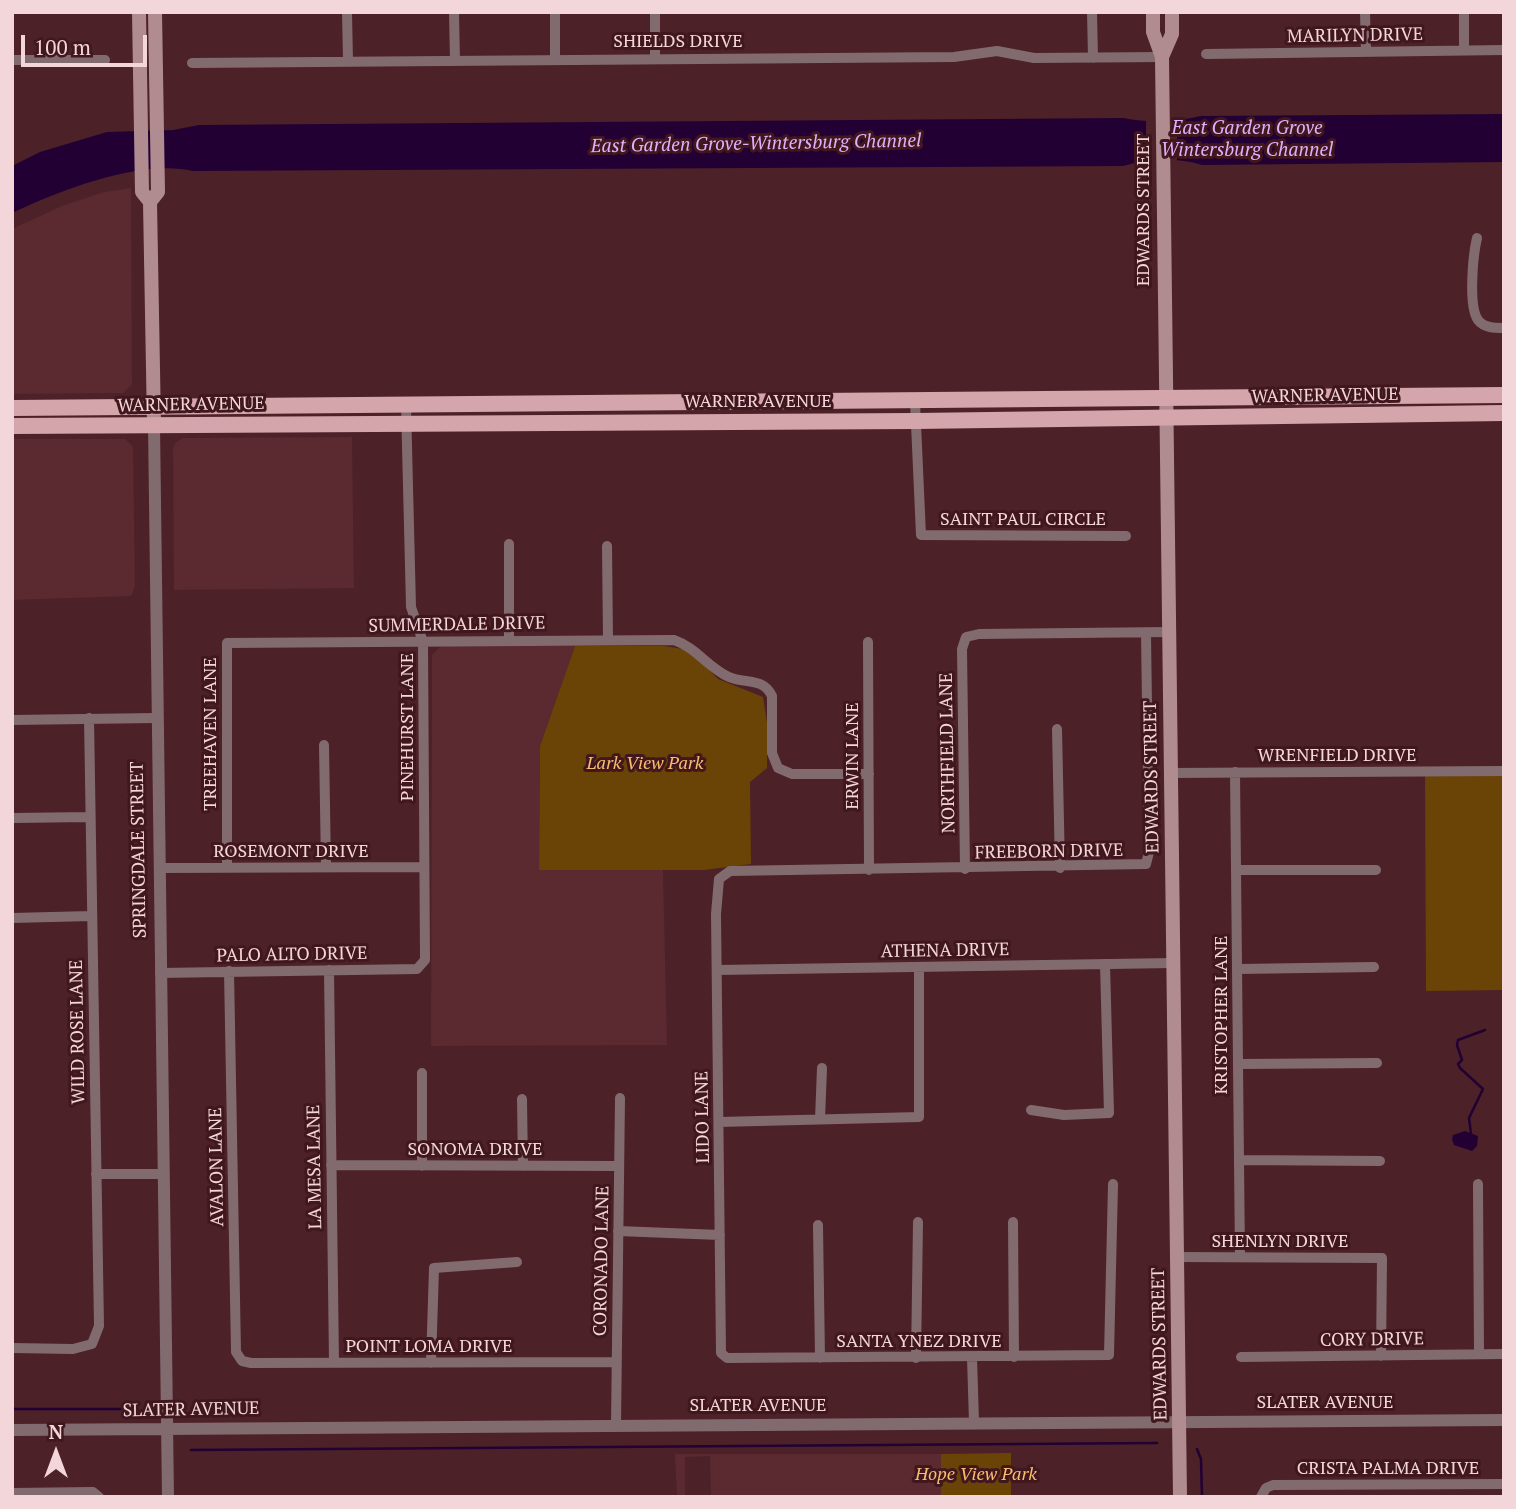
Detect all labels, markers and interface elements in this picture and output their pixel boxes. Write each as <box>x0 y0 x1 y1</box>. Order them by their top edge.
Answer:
scale bar <box>24 21 150 65</box>
street label: MARILYN DRIVE <box>1287 24 1423 48</box>
street label: SHIELDS DRIVE <box>613 31 743 53</box>
text: 100 m <box>34 33 91 61</box>
water label: East Garden Grove Wintersburg Channel <box>1161 118 1333 162</box>
water label: East Garden Grove-Wintersburg Channel <box>590 130 922 158</box>
street label: EDWARDS STREET <box>1133 134 1155 286</box>
street label: WARNER AVENUE <box>1251 384 1399 408</box>
street label: WARNER AVENUE <box>684 391 832 413</box>
street label: WARNER AVENUE <box>117 393 265 417</box>
street label: SAINT PAUL CIRCLE <box>940 509 1106 531</box>
street label: SUMMERDALE DRIVE <box>368 613 546 637</box>
street label: PINEHURST LANE <box>397 653 419 801</box>
street label: TREEHAVEN LANE <box>200 657 222 811</box>
street label: NORTHFIELD LANE <box>936 672 960 834</box>
street label: EDWARDS STREET <box>1140 700 1164 854</box>
street label: ERWIN LANE <box>842 702 864 810</box>
street label: WRENFIELD DRIVE <box>1258 745 1416 767</box>
park label: Lark View Park <box>587 753 703 775</box>
street label: SPRINGDALE STREET <box>127 761 151 939</box>
street label: FREEBORN DRIVE <box>974 840 1124 864</box>
street label: ROSEMONT DRIVE <box>213 841 369 863</box>
street label: KRISTOPHER LANE <box>1211 935 1233 1095</box>
street label: ATHENA DRIVE <box>880 939 1010 963</box>
street label: PALO ALTO DRIVE <box>216 943 368 967</box>
street label: WILD ROSE LANE <box>66 959 90 1105</box>
street label: LIDO LANE <box>691 1071 715 1163</box>
street label: LA MESA LANE <box>303 1104 327 1230</box>
street label: AVALON LANE <box>205 1107 229 1227</box>
street label: SONOMA DRIVE <box>407 1139 543 1161</box>
street label: CORONADO LANE <box>590 1186 614 1336</box>
street label: SHENLYN DRIVE <box>1211 1231 1349 1253</box>
street label: EDWARDS STREET <box>1148 1267 1172 1421</box>
street label: CORY DRIVE <box>1320 1328 1424 1352</box>
street label: SANTA YNEZ DRIVE <box>836 1331 1002 1353</box>
street label: POINT LOMA DRIVE <box>345 1336 513 1358</box>
street label: SLATER AVENUE <box>1257 1392 1393 1414</box>
street label: SLATER AVENUE <box>690 1395 826 1417</box>
street label: SLATER AVENUE <box>122 1398 260 1422</box>
north arrow <box>21 1418 91 1488</box>
text: N <box>49 1419 63 1444</box>
street label: CRISTA PALMA DRIVE <box>1297 1458 1479 1480</box>
park label: Hope View Park <box>915 1464 1037 1486</box>

